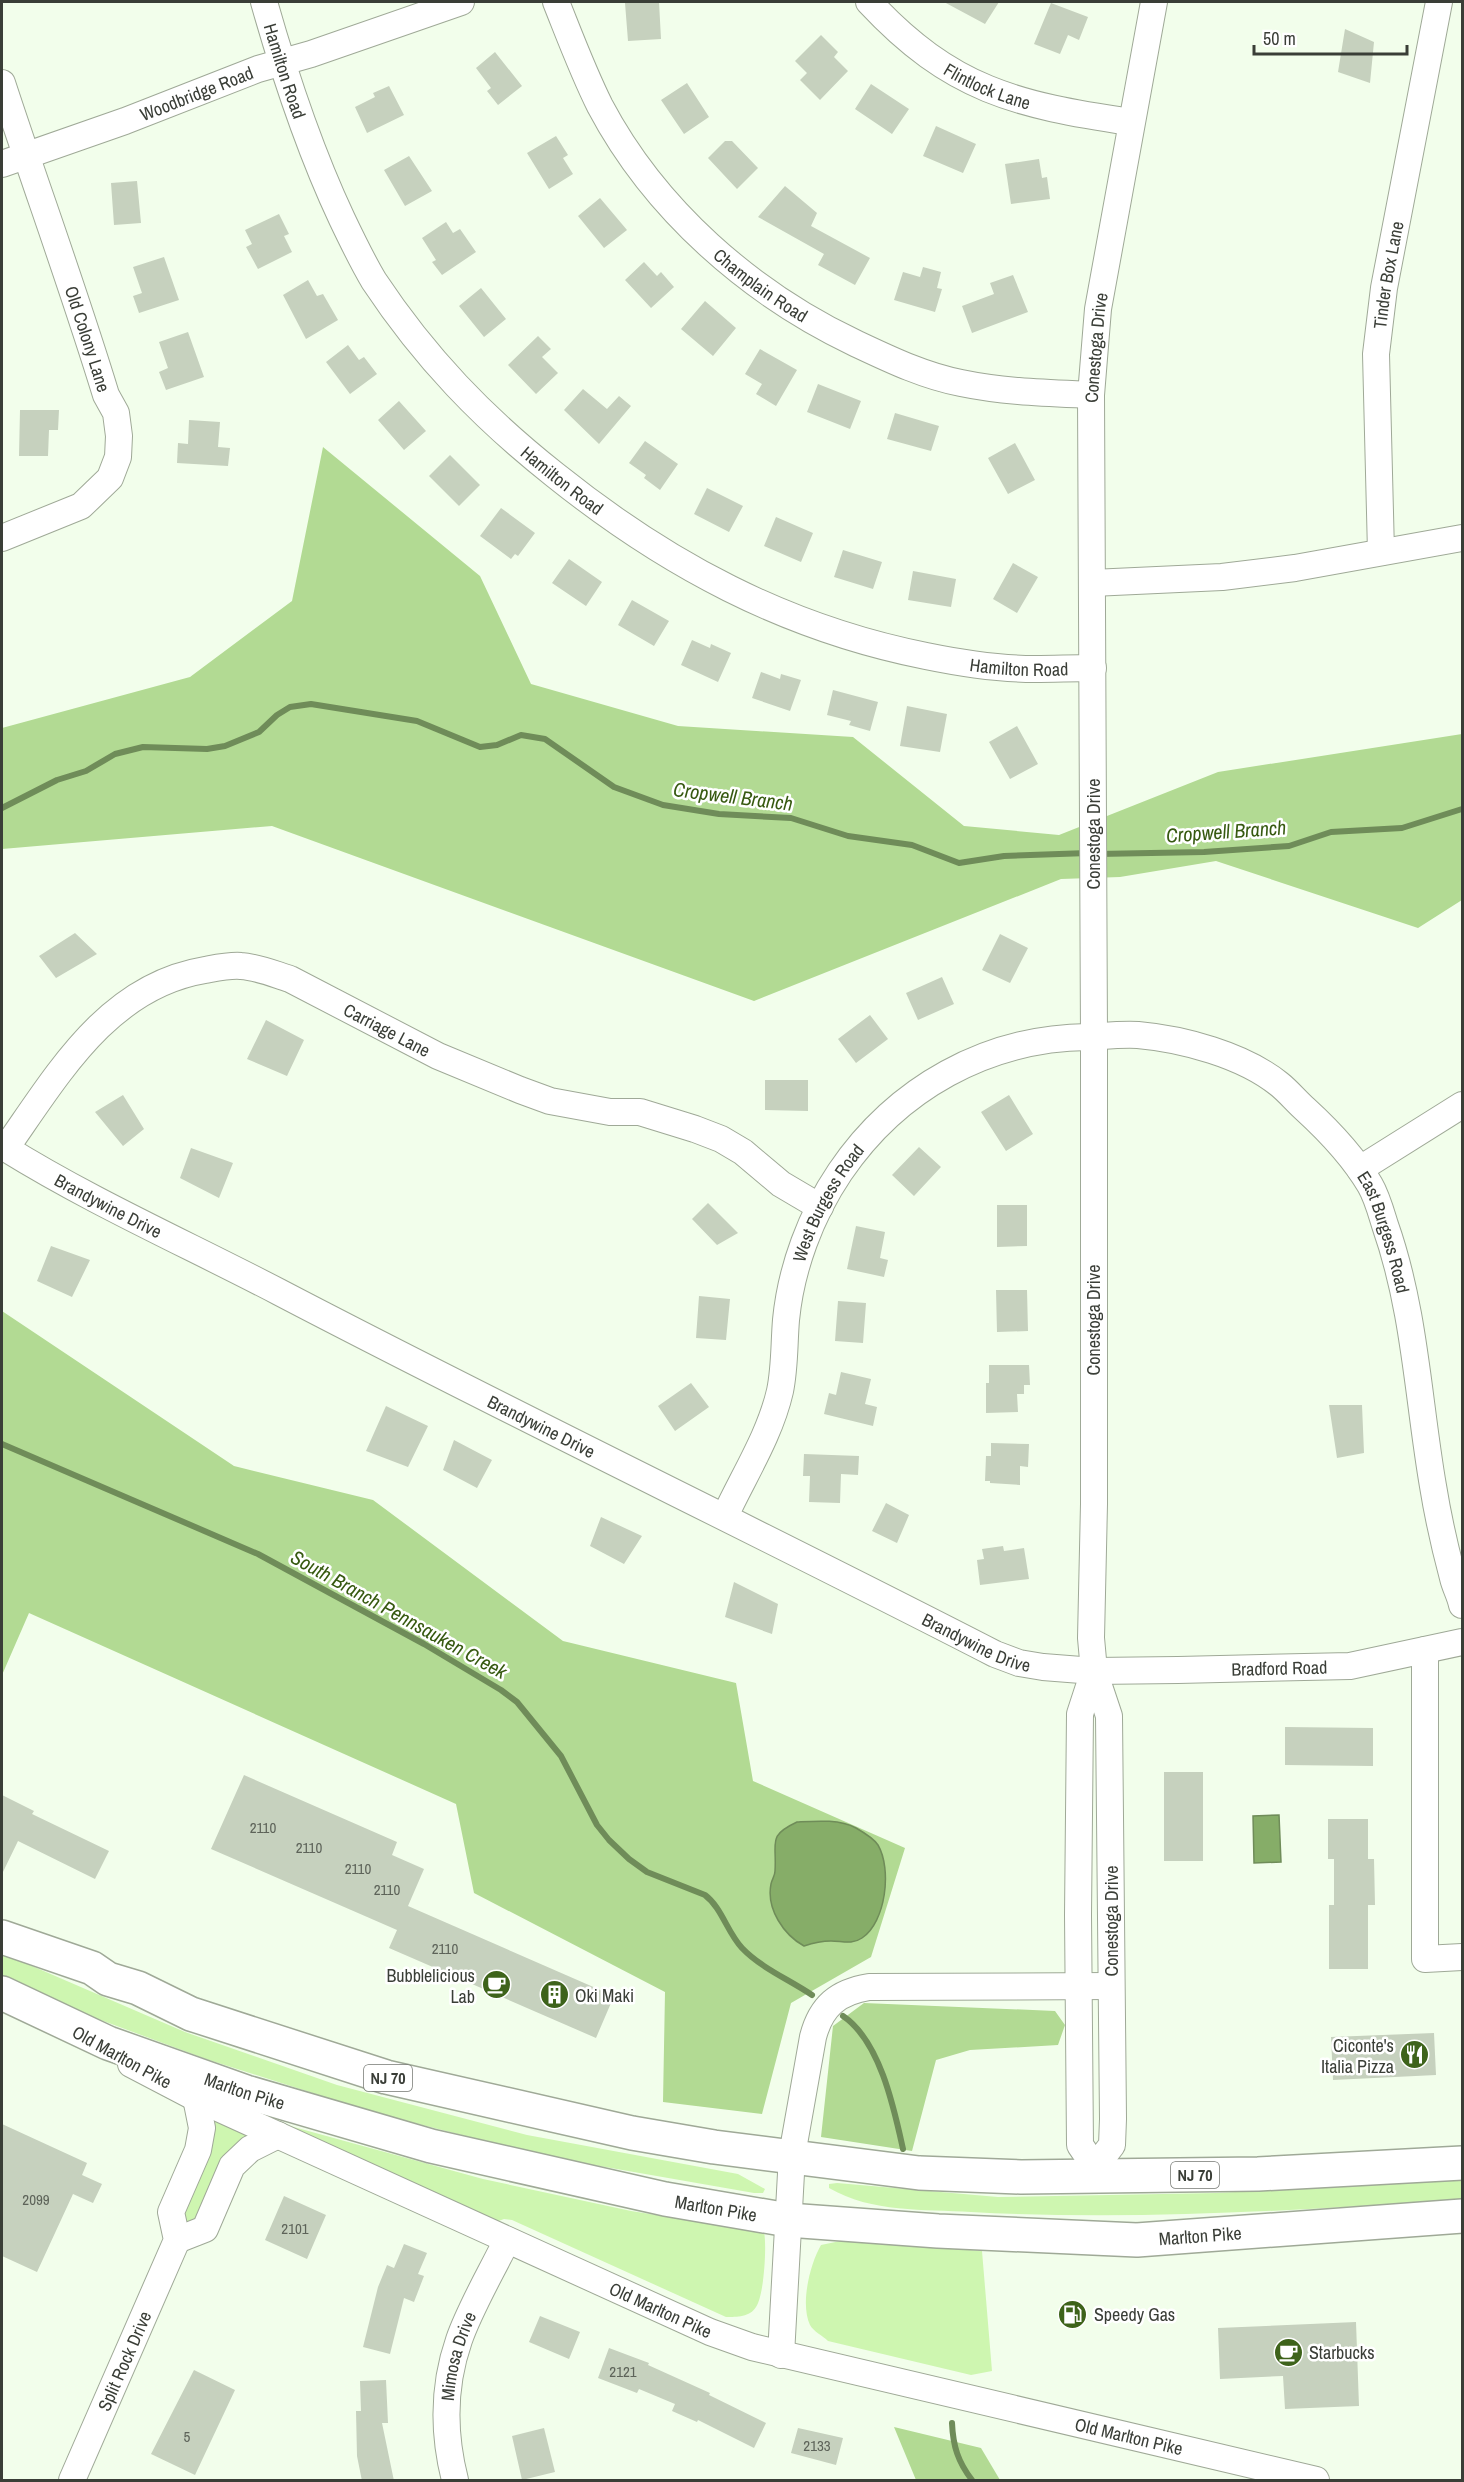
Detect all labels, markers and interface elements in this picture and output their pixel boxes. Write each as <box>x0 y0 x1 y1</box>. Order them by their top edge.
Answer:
scale bar <box>1254 18 1407 56</box>
street label: Hamilton Road <box>258 20 312 122</box>
text: 50 m <box>1263 26 1296 51</box>
street label: Flintlock Lane <box>939 57 1033 115</box>
street label: Woodbridge Road <box>136 60 257 127</box>
street label: Tinder Box Lane <box>1367 219 1409 330</box>
street label: Champlain Road <box>708 242 813 328</box>
street label: Old Colony Lane <box>59 283 117 395</box>
street label: Conestoga Drive <box>1078 290 1113 403</box>
street label: Hamilton Road <box>516 440 609 520</box>
street label: Hamilton Road <box>968 651 1069 682</box>
water label: Cropwell Branch <box>672 775 794 817</box>
street label: Conestoga Drive <box>1081 779 1106 889</box>
water label: Cropwell Branch <box>1165 813 1287 849</box>
street label: Carriage Lane <box>340 997 435 1062</box>
street label: West Burgess Road <box>786 1138 869 1265</box>
street label: East Burgess Road <box>1352 1166 1416 1295</box>
street label: Brandywine Drive <box>50 1167 166 1244</box>
street label: Conestoga Drive <box>1081 1265 1106 1375</box>
street label: Brandywine Drive <box>483 1388 600 1463</box>
water label: South Branch Pennsauken Creek <box>286 1543 513 1685</box>
street label: Brandywine Drive <box>918 1606 1032 1677</box>
street label: Bradford Road <box>1231 1654 1328 1681</box>
house number: 2110 <box>250 1817 276 1838</box>
house number: 2110 <box>296 1837 322 1858</box>
house number: 2110 <box>345 1858 371 1879</box>
street label: Conestoga Drive <box>1099 1866 1124 1976</box>
house number: 2110 <box>374 1879 400 1900</box>
house number: 2110 <box>432 1938 458 1959</box>
place label: Bubblelicious Lab <box>386 1963 475 2009</box>
cafe icon: Bubblelicious Lab <box>480 1969 512 2001</box>
building icon: Oki Maki <box>538 1979 570 2011</box>
place label: Oki Maki <box>575 1983 634 2008</box>
street label: Old Marlton Pike <box>68 2019 176 2095</box>
place label: Ciconte's Italia Pizza <box>1321 2033 1394 2079</box>
restaurant icon: Ciconte's Italia Pizza <box>1399 2039 1431 2071</box>
road number: NJ 70 <box>364 2065 412 2091</box>
street label: Marlton Pike <box>201 2066 288 2115</box>
road number: NJ 70 <box>1171 2162 1219 2188</box>
street label: Marlton Pike <box>673 2188 759 2227</box>
house number: 2099 <box>22 2189 50 2210</box>
house number: 2101 <box>281 2218 309 2239</box>
street label: Marlton Pike <box>1158 2220 1242 2251</box>
street label: Old Marlton Pike <box>605 2275 716 2344</box>
fuel station icon: Speedy Gas <box>1057 2298 1089 2330</box>
place label: Speedy Gas <box>1094 2302 1175 2327</box>
street label: Split Rock Drive <box>91 2307 157 2415</box>
street label: Mimosa Drive <box>434 2307 482 2402</box>
cafe icon: Starbucks <box>1272 2336 1304 2368</box>
place label: Starbucks <box>1309 2340 1375 2365</box>
house number: 2121 <box>609 2361 637 2382</box>
street label: Old Marlton Pike <box>1073 2411 1185 2461</box>
house number: 5 <box>184 2426 191 2447</box>
house number: 2133 <box>803 2435 831 2456</box>

